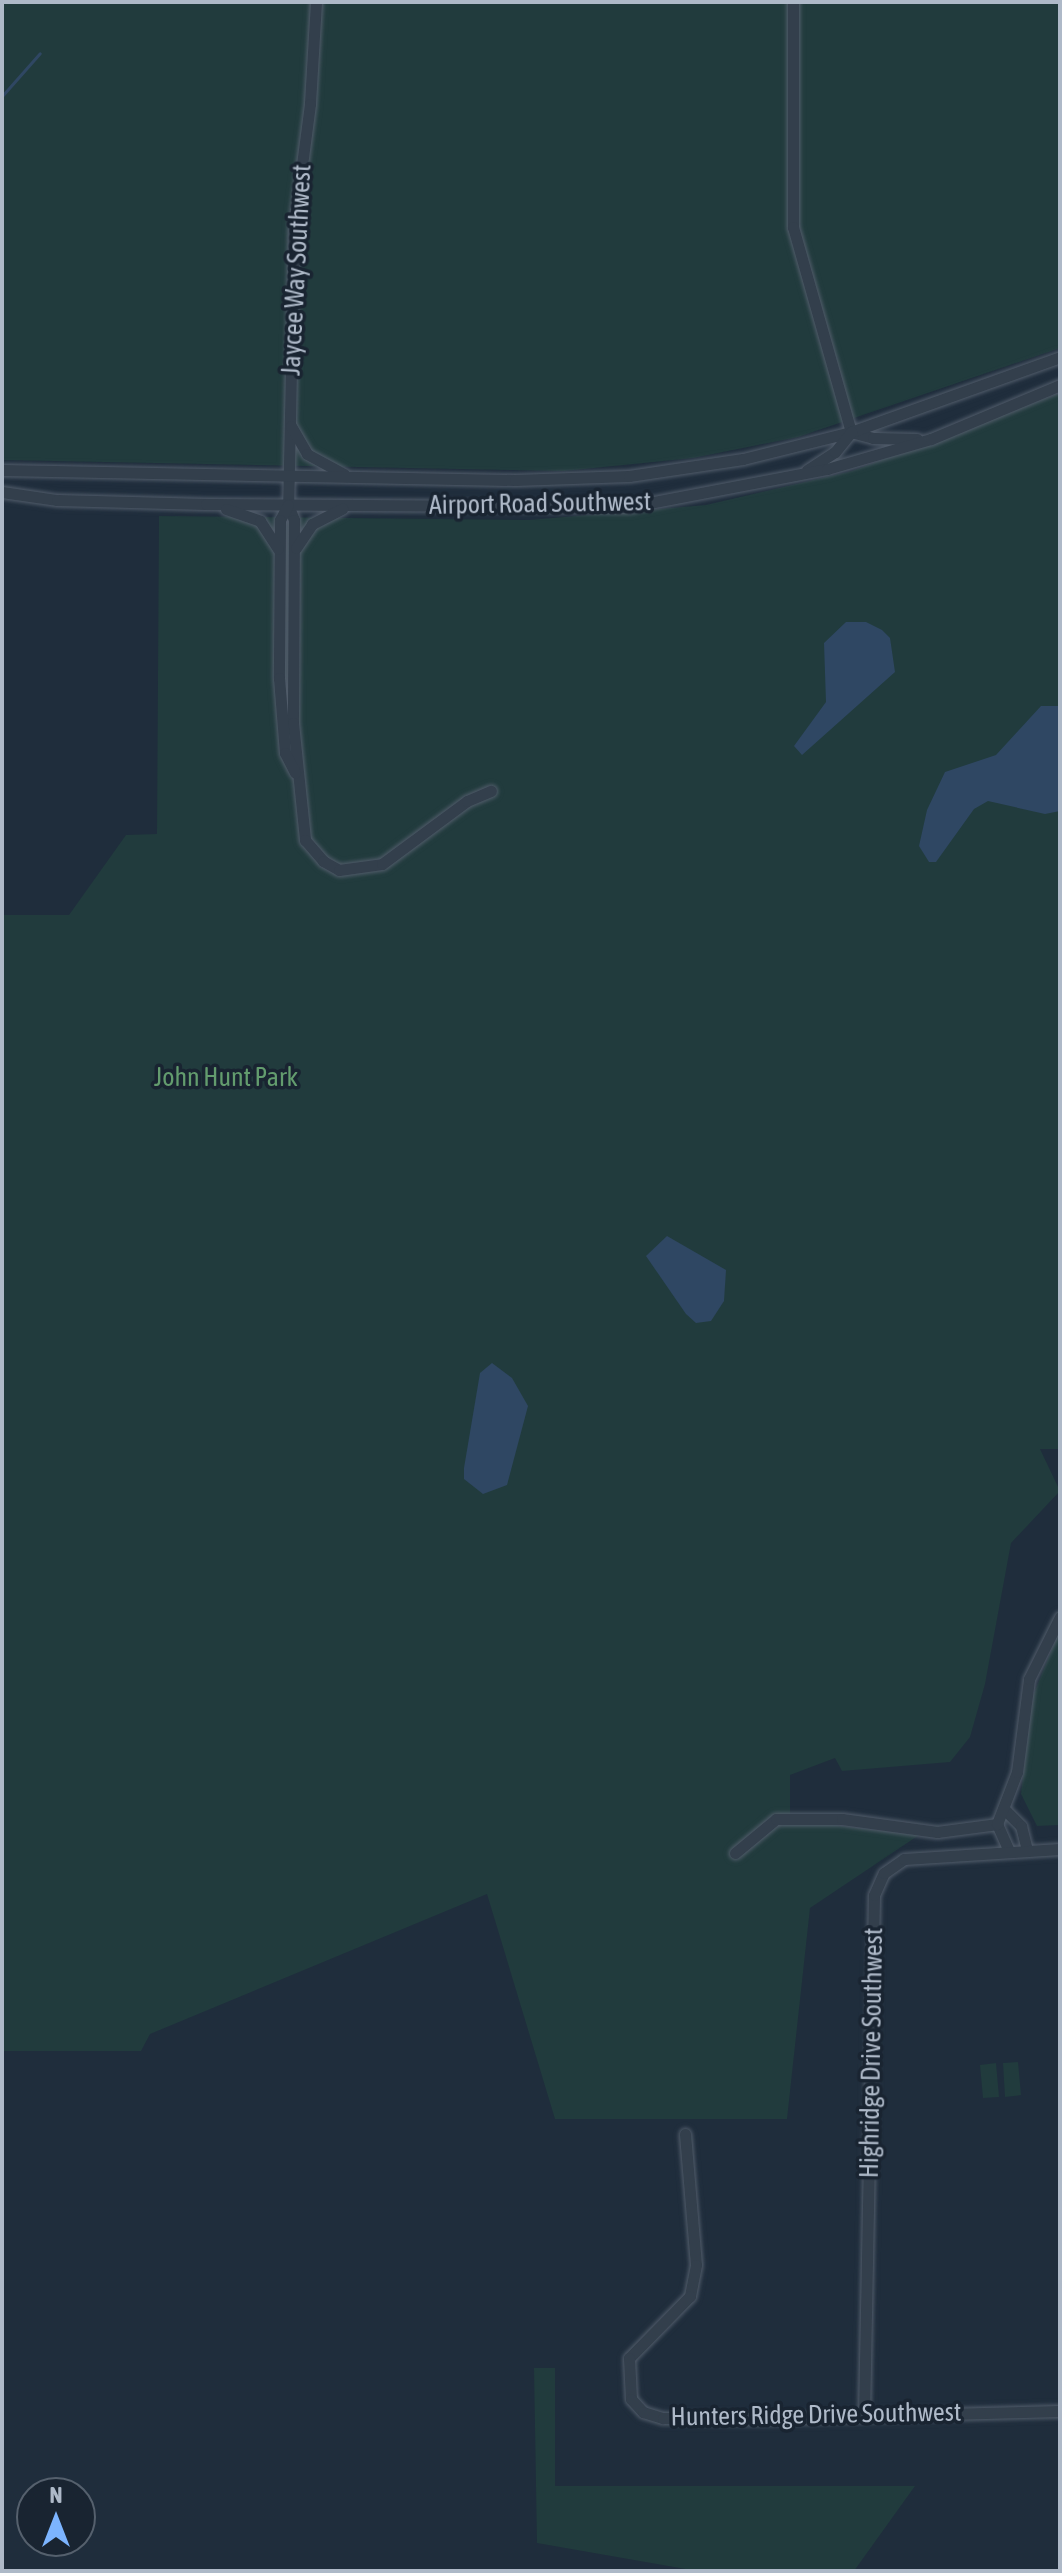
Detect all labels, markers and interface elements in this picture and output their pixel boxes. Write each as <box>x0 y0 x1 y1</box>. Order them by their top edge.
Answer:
street label: Jaycee Way Southwest <box>276 164 318 376</box>
street label: Airport Road Southwest <box>429 486 651 522</box>
park label: John Hunt Park <box>154 1062 298 1094</box>
street label: Highridge Drive Southwest <box>854 1928 890 2178</box>
street label: Hunters Ridge Drive Southwest <box>670 2397 962 2433</box>
north arrow <box>16 2477 96 2557</box>
text: N <box>50 2482 62 2508</box>

